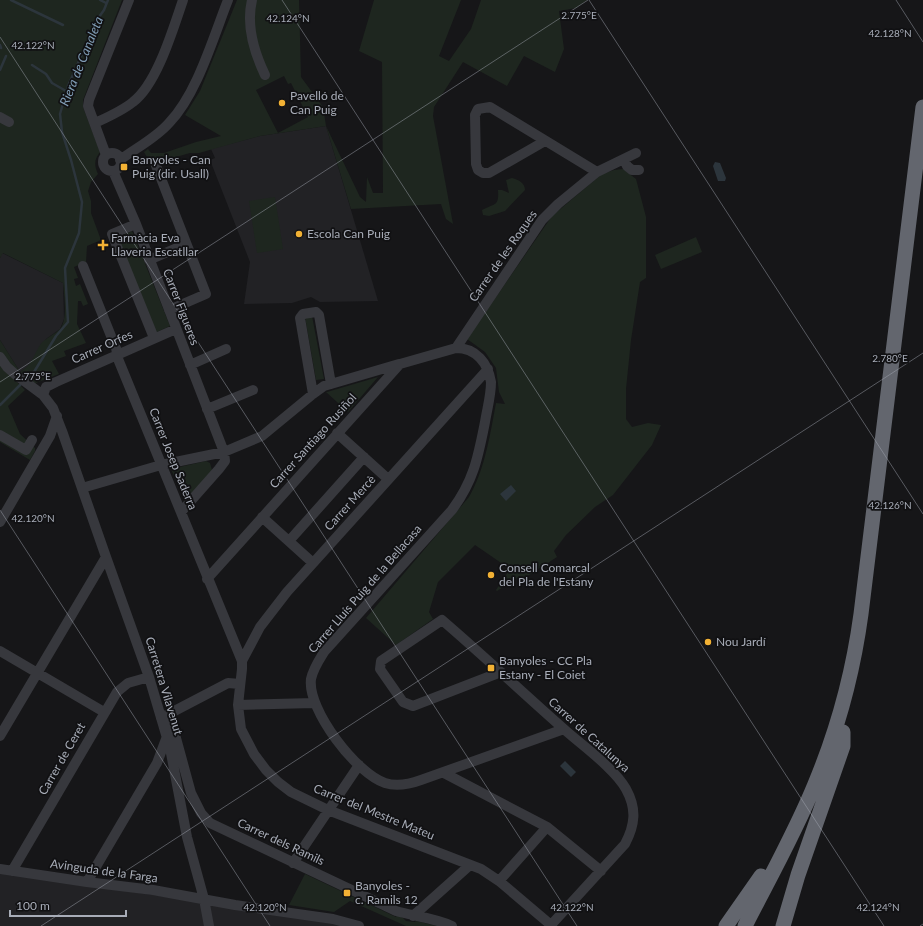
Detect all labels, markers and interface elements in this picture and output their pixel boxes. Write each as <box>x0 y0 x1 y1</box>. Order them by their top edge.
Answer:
text: 2.775°E <box>561 9 597 21</box>
text: 42.124°N <box>266 12 310 24</box>
water label: Riera de Canaleta <box>56 14 106 108</box>
text: 42.128°N <box>868 27 912 39</box>
text: 42.122°N <box>11 39 55 51</box>
place label: Pavelló de Can Puig <box>290 88 344 117</box>
marker: Pavelló de Can Puig <box>277 98 287 108</box>
place label: Banyoles - Can Puig (dir. Usall) <box>132 152 211 181</box>
marker: Banyoles - Can Puig (dir. Usall) <box>119 162 129 172</box>
street label: Carrer de les Roques <box>465 207 540 304</box>
place label: Escola Can Puig <box>307 226 390 241</box>
marker: Escola Can Puig <box>294 229 304 239</box>
place label: Farmàcia Eva Llaveria Escatllar <box>111 230 199 259</box>
marker: Farmàcia Eva Llaveria Escatllar <box>98 240 108 250</box>
street label: Carrer Figueres <box>160 267 203 347</box>
street label: Carrer Orfes <box>69 326 135 367</box>
text: 2.780°E <box>872 352 908 364</box>
text: 2.775°E <box>15 370 51 382</box>
street label: Carrer Santiago Rusiñol <box>266 390 359 491</box>
street label: Carrer Josep Saderra <box>146 406 201 512</box>
street label: Carrer Mercè <box>321 472 378 533</box>
text: 42.126°N <box>868 499 912 511</box>
text: 42.120°N <box>11 512 55 524</box>
street label: Carrer Lluís Puig de la Bellacasa <box>305 521 425 656</box>
place label: Consell Comarcal del Pla de l'Estany <box>499 560 594 589</box>
marker: Consell Comarcal del Pla de l'Estany <box>486 570 496 580</box>
place label: Nou Jardí <box>716 634 767 649</box>
street label: Carretera Vilavenut <box>142 635 187 737</box>
marker: Nou Jardí <box>703 637 713 647</box>
place label: Banyoles - CC Pla Estany - El Coiet <box>499 653 592 682</box>
marker: Banyoles - CC Pla Estany - El Coiet <box>486 663 496 673</box>
street label: Carrer de Catalunya <box>546 694 633 775</box>
street label: Carrer de Ceret <box>35 719 89 798</box>
street label: Carrer del Mestre Mateu <box>311 780 437 843</box>
street label: Carrer dels Ramils <box>235 815 327 868</box>
street label: Avinguda de la Farga <box>49 856 159 885</box>
place label: Banyoles - c. Ramils 12 <box>355 878 418 907</box>
marker: Banyoles - c. Ramils 12 <box>342 888 352 898</box>
scale bar <box>10 892 126 918</box>
text: 100 m <box>16 898 50 913</box>
text: 42.120°N <box>243 901 287 913</box>
text: 42.122°N <box>550 901 594 913</box>
text: 42.124°N <box>856 901 900 913</box>

